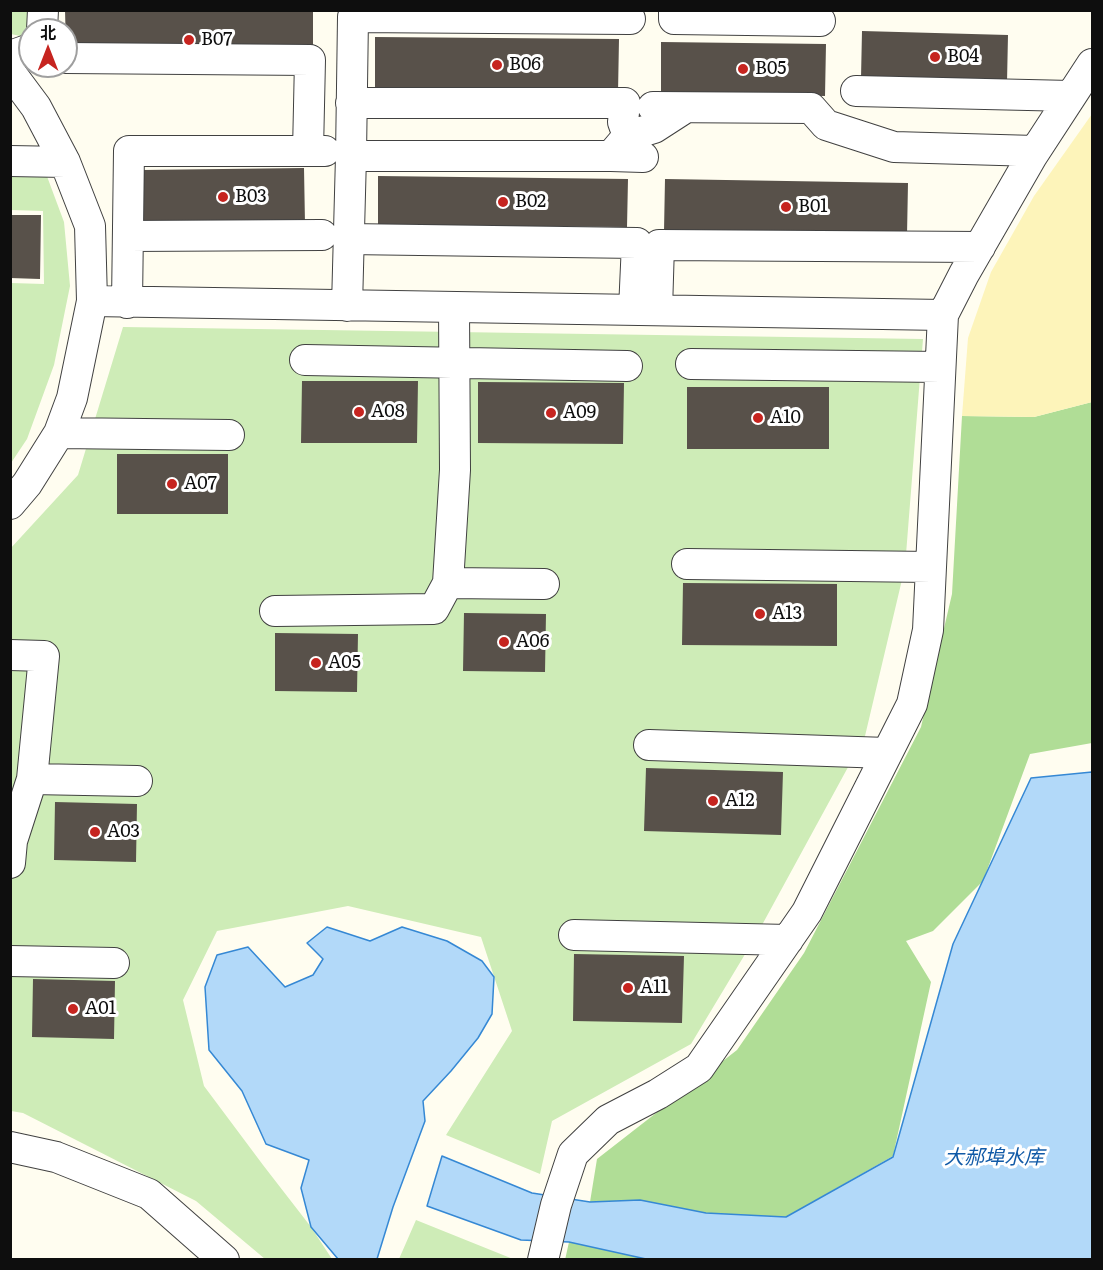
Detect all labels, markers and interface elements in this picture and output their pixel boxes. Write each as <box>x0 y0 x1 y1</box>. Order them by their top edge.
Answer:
north arrow <box>18 18 78 78</box>
text: 北 <box>40 20 56 44</box>
place label: B07 <box>201 29 232 51</box>
marker: B07 <box>182 33 196 47</box>
place label: B04 <box>947 46 979 68</box>
marker: B04 <box>928 50 942 64</box>
place label: B06 <box>509 54 541 76</box>
marker: B06 <box>490 58 504 72</box>
place label: B05 <box>755 58 786 80</box>
marker: B05 <box>736 62 750 76</box>
place label: B03 <box>235 186 267 208</box>
marker: B03 <box>216 190 230 204</box>
place label: B02 <box>515 191 546 213</box>
marker: B02 <box>496 195 510 209</box>
place label: B01 <box>798 196 828 218</box>
marker: B01 <box>779 200 793 214</box>
place label: A08 <box>371 401 405 423</box>
place label: A09 <box>563 402 596 424</box>
marker: A08 <box>352 405 366 419</box>
marker: A09 <box>544 406 558 420</box>
place label: A10 <box>770 407 801 429</box>
marker: A10 <box>751 411 765 425</box>
place label: A07 <box>184 473 217 495</box>
marker: A07 <box>165 477 179 491</box>
place label: A13 <box>772 603 802 625</box>
marker: A13 <box>753 607 767 621</box>
place label: A06 <box>516 631 549 653</box>
marker: A06 <box>497 635 511 649</box>
place label: A05 <box>328 652 361 674</box>
marker: A05 <box>309 656 323 670</box>
place label: A12 <box>725 790 755 812</box>
marker: A12 <box>706 794 720 808</box>
place label: A03 <box>107 821 140 843</box>
marker: A03 <box>88 825 102 839</box>
place label: A11 <box>640 977 668 999</box>
marker: A11 <box>621 981 635 995</box>
place label: A01 <box>85 998 116 1020</box>
marker: A01 <box>66 1002 80 1016</box>
water label: 大郝埠水库 <box>944 1146 1044 1170</box>

